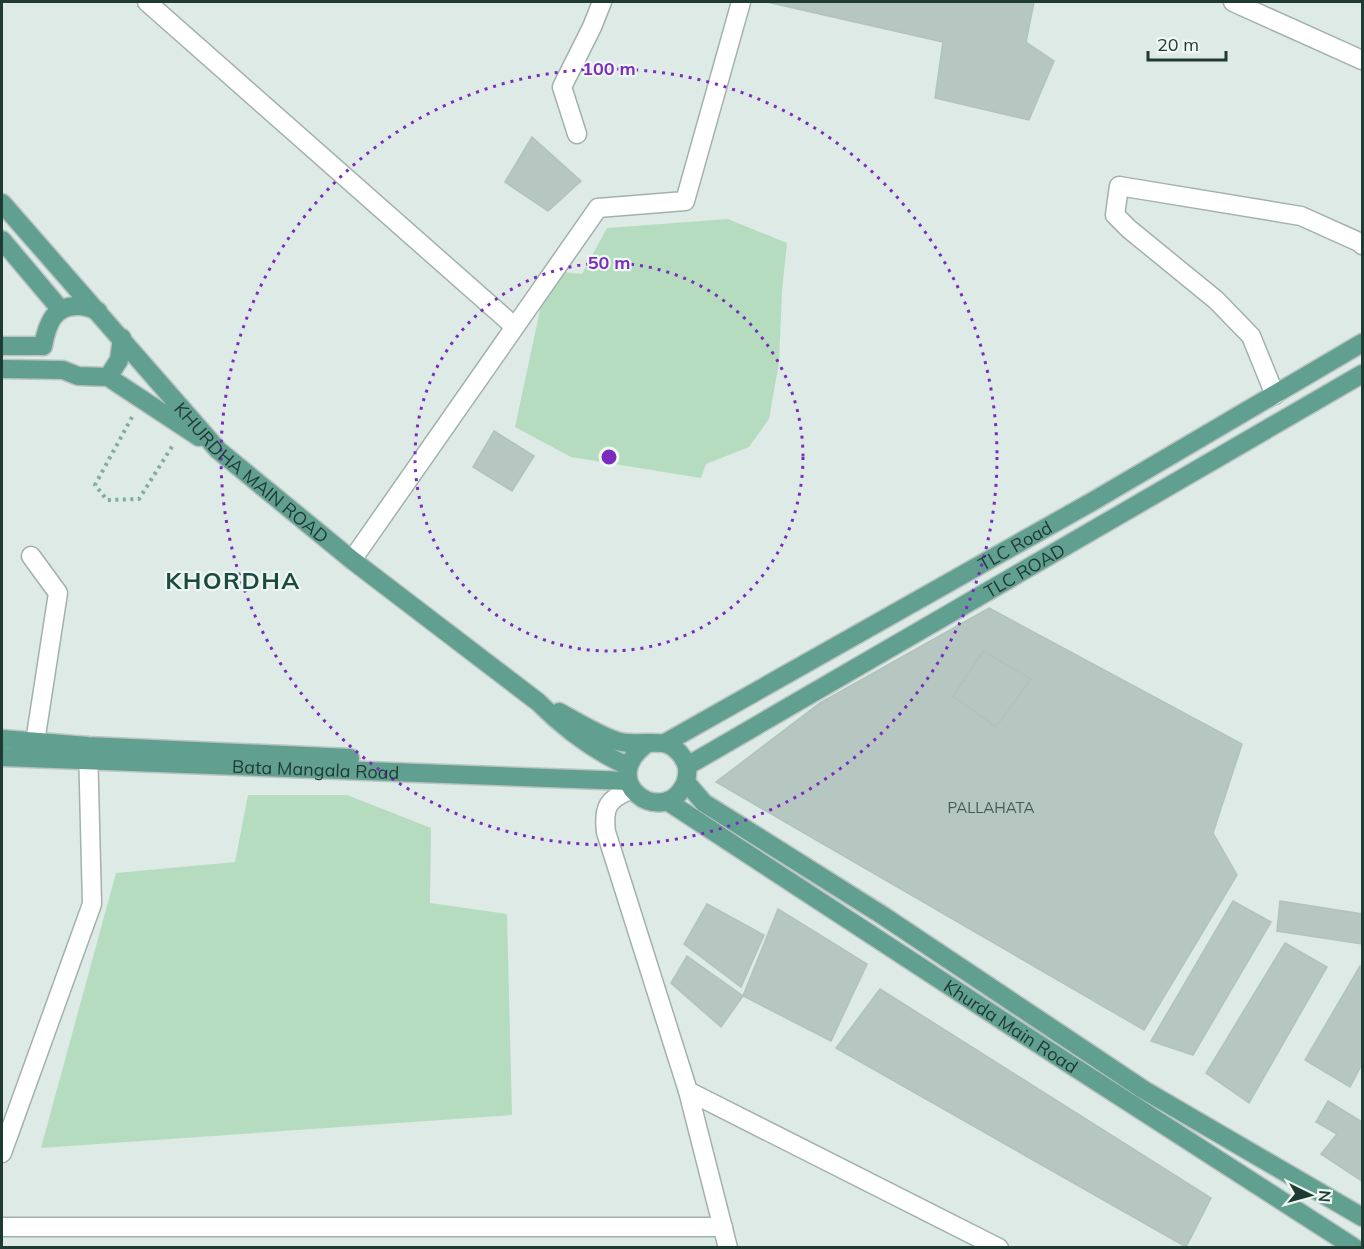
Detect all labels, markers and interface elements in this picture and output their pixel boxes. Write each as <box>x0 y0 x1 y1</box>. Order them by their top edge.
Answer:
scale bar <box>1148 24 1226 62</box>
text: 20 m <box>1157 33 1199 56</box>
text: 100 m <box>582 57 636 80</box>
text: 50 m <box>588 251 630 274</box>
street label: KHURDHA MAIN ROAD <box>170 397 334 548</box>
centre of rings <box>599 447 619 467</box>
street label: TLC Road <box>974 515 1056 575</box>
street label: TLC ROAD <box>980 538 1069 603</box>
district label: KHORDHA <box>165 565 301 595</box>
street label: Bata Mangala Road <box>232 754 400 784</box>
house number: PALLAHATA <box>947 798 1035 817</box>
street label: Khurda Main Road <box>940 974 1082 1078</box>
north arrow <box>1280 1165 1340 1225</box>
text: N <box>1314 1189 1335 1203</box>

